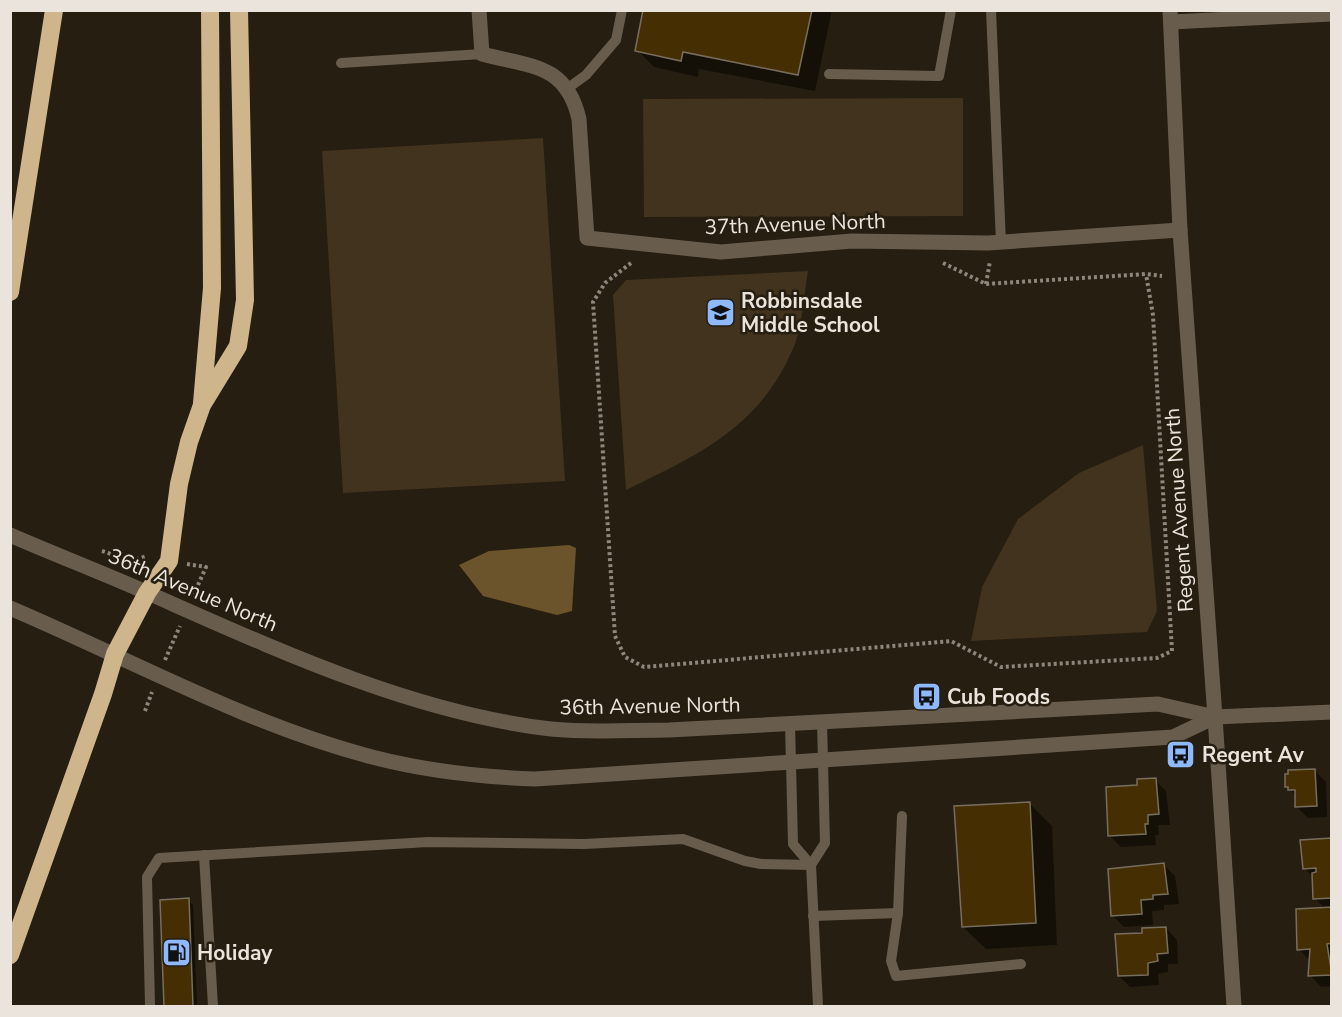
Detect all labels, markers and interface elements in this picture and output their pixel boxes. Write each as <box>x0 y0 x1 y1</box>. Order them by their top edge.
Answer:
street label: 37th Avenue North <box>704 207 886 241</box>
place label: Robbinsdale Middle School <box>741 287 880 339</box>
school or university icon: Robbinsdale Middle School <box>704 297 736 329</box>
street label: Regent Avenue North <box>1158 407 1200 613</box>
street label: 36th Avenue North <box>104 542 282 638</box>
bus stop icon: Cub Foods <box>910 681 942 713</box>
place label: Cub Foods <box>947 683 1050 711</box>
street label: 36th Avenue North <box>559 690 741 722</box>
bus stop icon: Regent Av <box>1165 739 1197 771</box>
place label: Regent Av <box>1202 741 1305 769</box>
fuel station icon: Holiday <box>160 937 192 969</box>
place label: Holiday <box>197 939 273 967</box>

